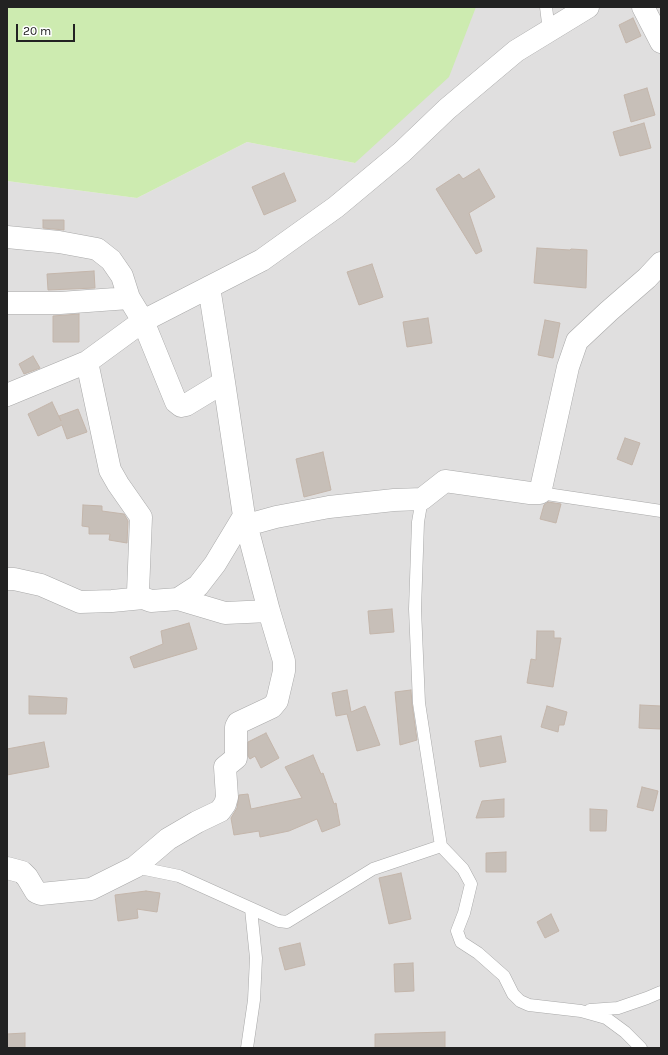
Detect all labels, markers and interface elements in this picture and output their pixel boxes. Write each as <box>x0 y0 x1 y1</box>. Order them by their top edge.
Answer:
scale bar <box>18 16 77 42</box>
text: 20 m <box>23 24 51 38</box>

